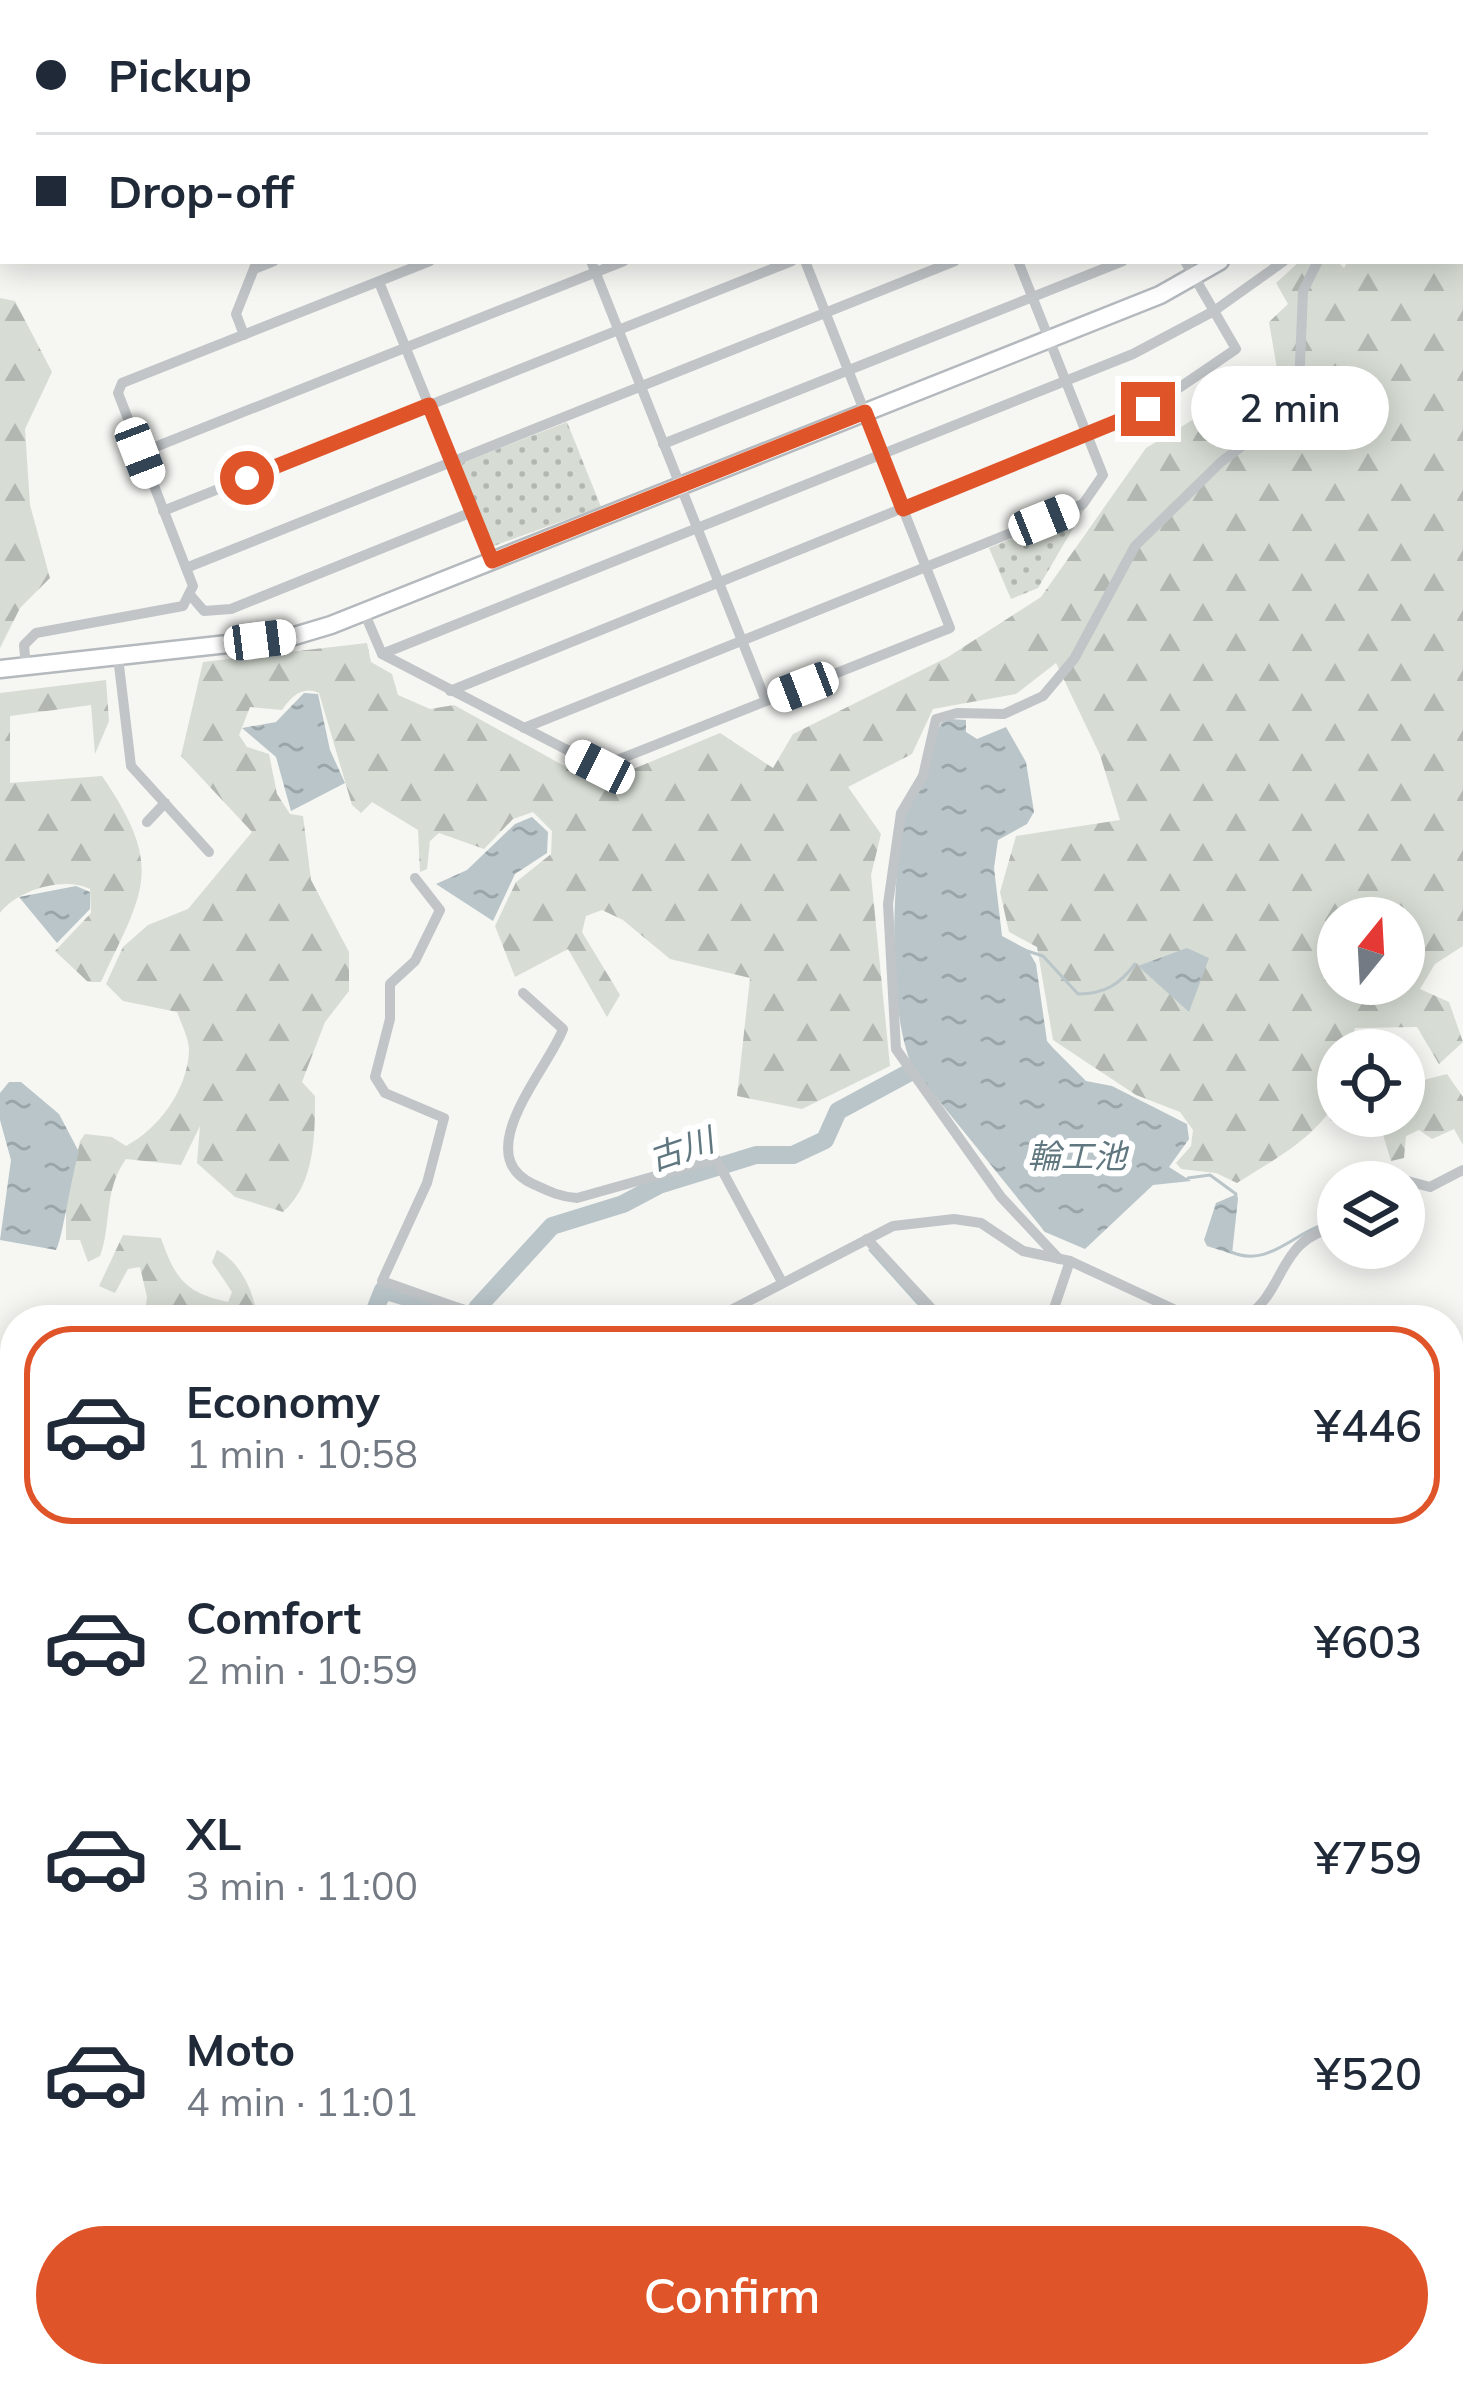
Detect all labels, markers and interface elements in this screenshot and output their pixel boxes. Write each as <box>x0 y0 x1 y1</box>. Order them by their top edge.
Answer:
text: Pickup <box>108 47 252 103</box>
text: Drop-off <box>108 163 294 219</box>
callout: 2 min <box>1190 367 1388 451</box>
route end <box>1121 382 1175 436</box>
text: 2 min <box>1239 383 1341 432</box>
car <box>110 413 170 493</box>
route start <box>220 451 274 505</box>
car <box>1004 490 1084 550</box>
car <box>222 618 298 662</box>
car <box>763 657 843 717</box>
car <box>560 735 640 799</box>
north arrow <box>1317 897 1425 1005</box>
map controls <box>1317 897 1425 1269</box>
button: locate <box>1317 1029 1425 1137</box>
water label: 古川 <box>643 1117 722 1179</box>
water label: 輪工池 <box>1028 1135 1130 1176</box>
button: layers <box>1317 1161 1425 1269</box>
icon: car <box>42 1371 150 1479</box>
text: Economy <box>186 1373 380 1429</box>
text: ¥446 <box>1314 1397 1422 1453</box>
text: 1 min · 10:58 <box>186 1429 418 1478</box>
icon: car <box>42 1587 150 1695</box>
text: Comfort <box>186 1589 361 1645</box>
text: ¥603 <box>1314 1613 1422 1669</box>
text: 2 min · 10:59 <box>186 1645 418 1694</box>
icon: car <box>42 1803 150 1911</box>
text: XL <box>186 1805 241 1861</box>
text: ¥759 <box>1314 1829 1422 1885</box>
text: 3 min · 11:00 <box>186 1861 418 1910</box>
icon: car <box>42 2019 150 2127</box>
text: Moto <box>186 2021 295 2077</box>
text: ¥520 <box>1314 2045 1422 2101</box>
text: 4 min · 11:01 <box>186 2077 418 2126</box>
button: Confirm <box>36 2226 1428 2364</box>

